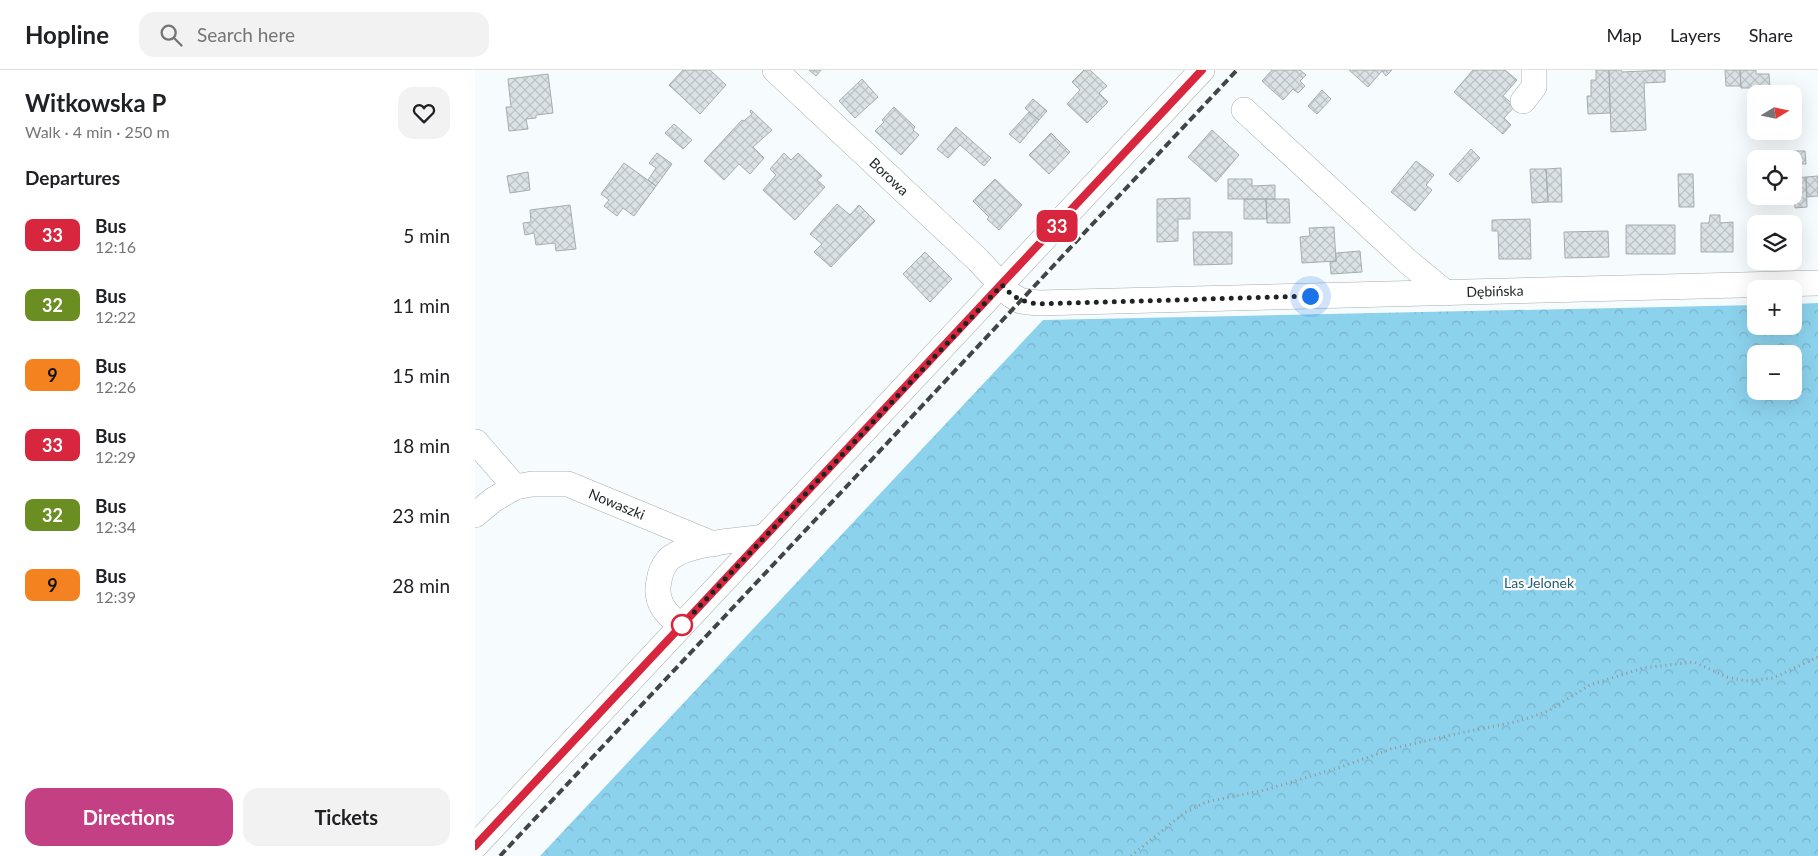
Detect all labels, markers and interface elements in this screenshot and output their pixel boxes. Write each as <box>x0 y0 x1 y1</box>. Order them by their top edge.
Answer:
search box <box>139 12 489 57</box>
text: Hopline <box>25 20 109 49</box>
icon: search <box>157 21 185 49</box>
text: Search here <box>197 23 295 46</box>
text: Map <box>1606 24 1642 46</box>
text: Layers <box>1670 24 1721 46</box>
text: Share <box>1749 24 1793 46</box>
north arrow <box>1747 85 1803 140</box>
map controls <box>1747 85 1802 400</box>
button: heart <box>398 87 450 139</box>
text: Witkowska P <box>25 88 166 117</box>
text: Walk · 4 min · 250 m <box>25 122 170 141</box>
button: locate <box>1747 150 1802 205</box>
street label: Borowa <box>866 154 912 199</box>
text: Departures <box>25 166 120 189</box>
line badge: 33 <box>1035 210 1079 242</box>
text: Bus <box>95 214 126 237</box>
text: 33 <box>1047 215 1067 237</box>
button: layers <box>1747 215 1802 270</box>
text: 33 <box>42 224 63 246</box>
text: 5 min <box>403 224 450 247</box>
text: 12:16 <box>95 237 136 256</box>
button: + <box>1747 280 1802 335</box>
street label: Dębińska <box>1466 282 1524 300</box>
text: Bus <box>95 284 126 307</box>
your location <box>1298 284 1323 309</box>
text: 32 <box>42 294 63 316</box>
text: 11 min <box>392 294 450 317</box>
text: 12:22 <box>95 307 136 326</box>
button: − <box>1747 345 1802 400</box>
text: Bus <box>95 354 126 377</box>
text: 9 <box>47 364 58 386</box>
text: 15 min <box>392 364 450 387</box>
text: 12:26 <box>95 377 136 396</box>
text: Bus <box>95 424 126 447</box>
text: 33 <box>42 434 63 456</box>
text: 18 min <box>392 434 450 457</box>
text: 12:29 <box>95 447 136 466</box>
street label: Nowaszki <box>586 485 647 523</box>
text: Bus <box>95 494 126 517</box>
text: 32 <box>42 504 63 526</box>
text: 23 min <box>392 504 450 527</box>
text: 12:34 <box>95 517 136 536</box>
text: Bus <box>95 564 126 587</box>
text: 9 <box>47 574 58 596</box>
text: 28 min <box>392 574 450 597</box>
park label: Las Jelonek <box>1504 574 1575 591</box>
text: 12:39 <box>95 587 136 606</box>
unlabelled marker <box>671 614 693 636</box>
button: Directions <box>25 788 233 846</box>
button: Tickets <box>243 788 450 846</box>

